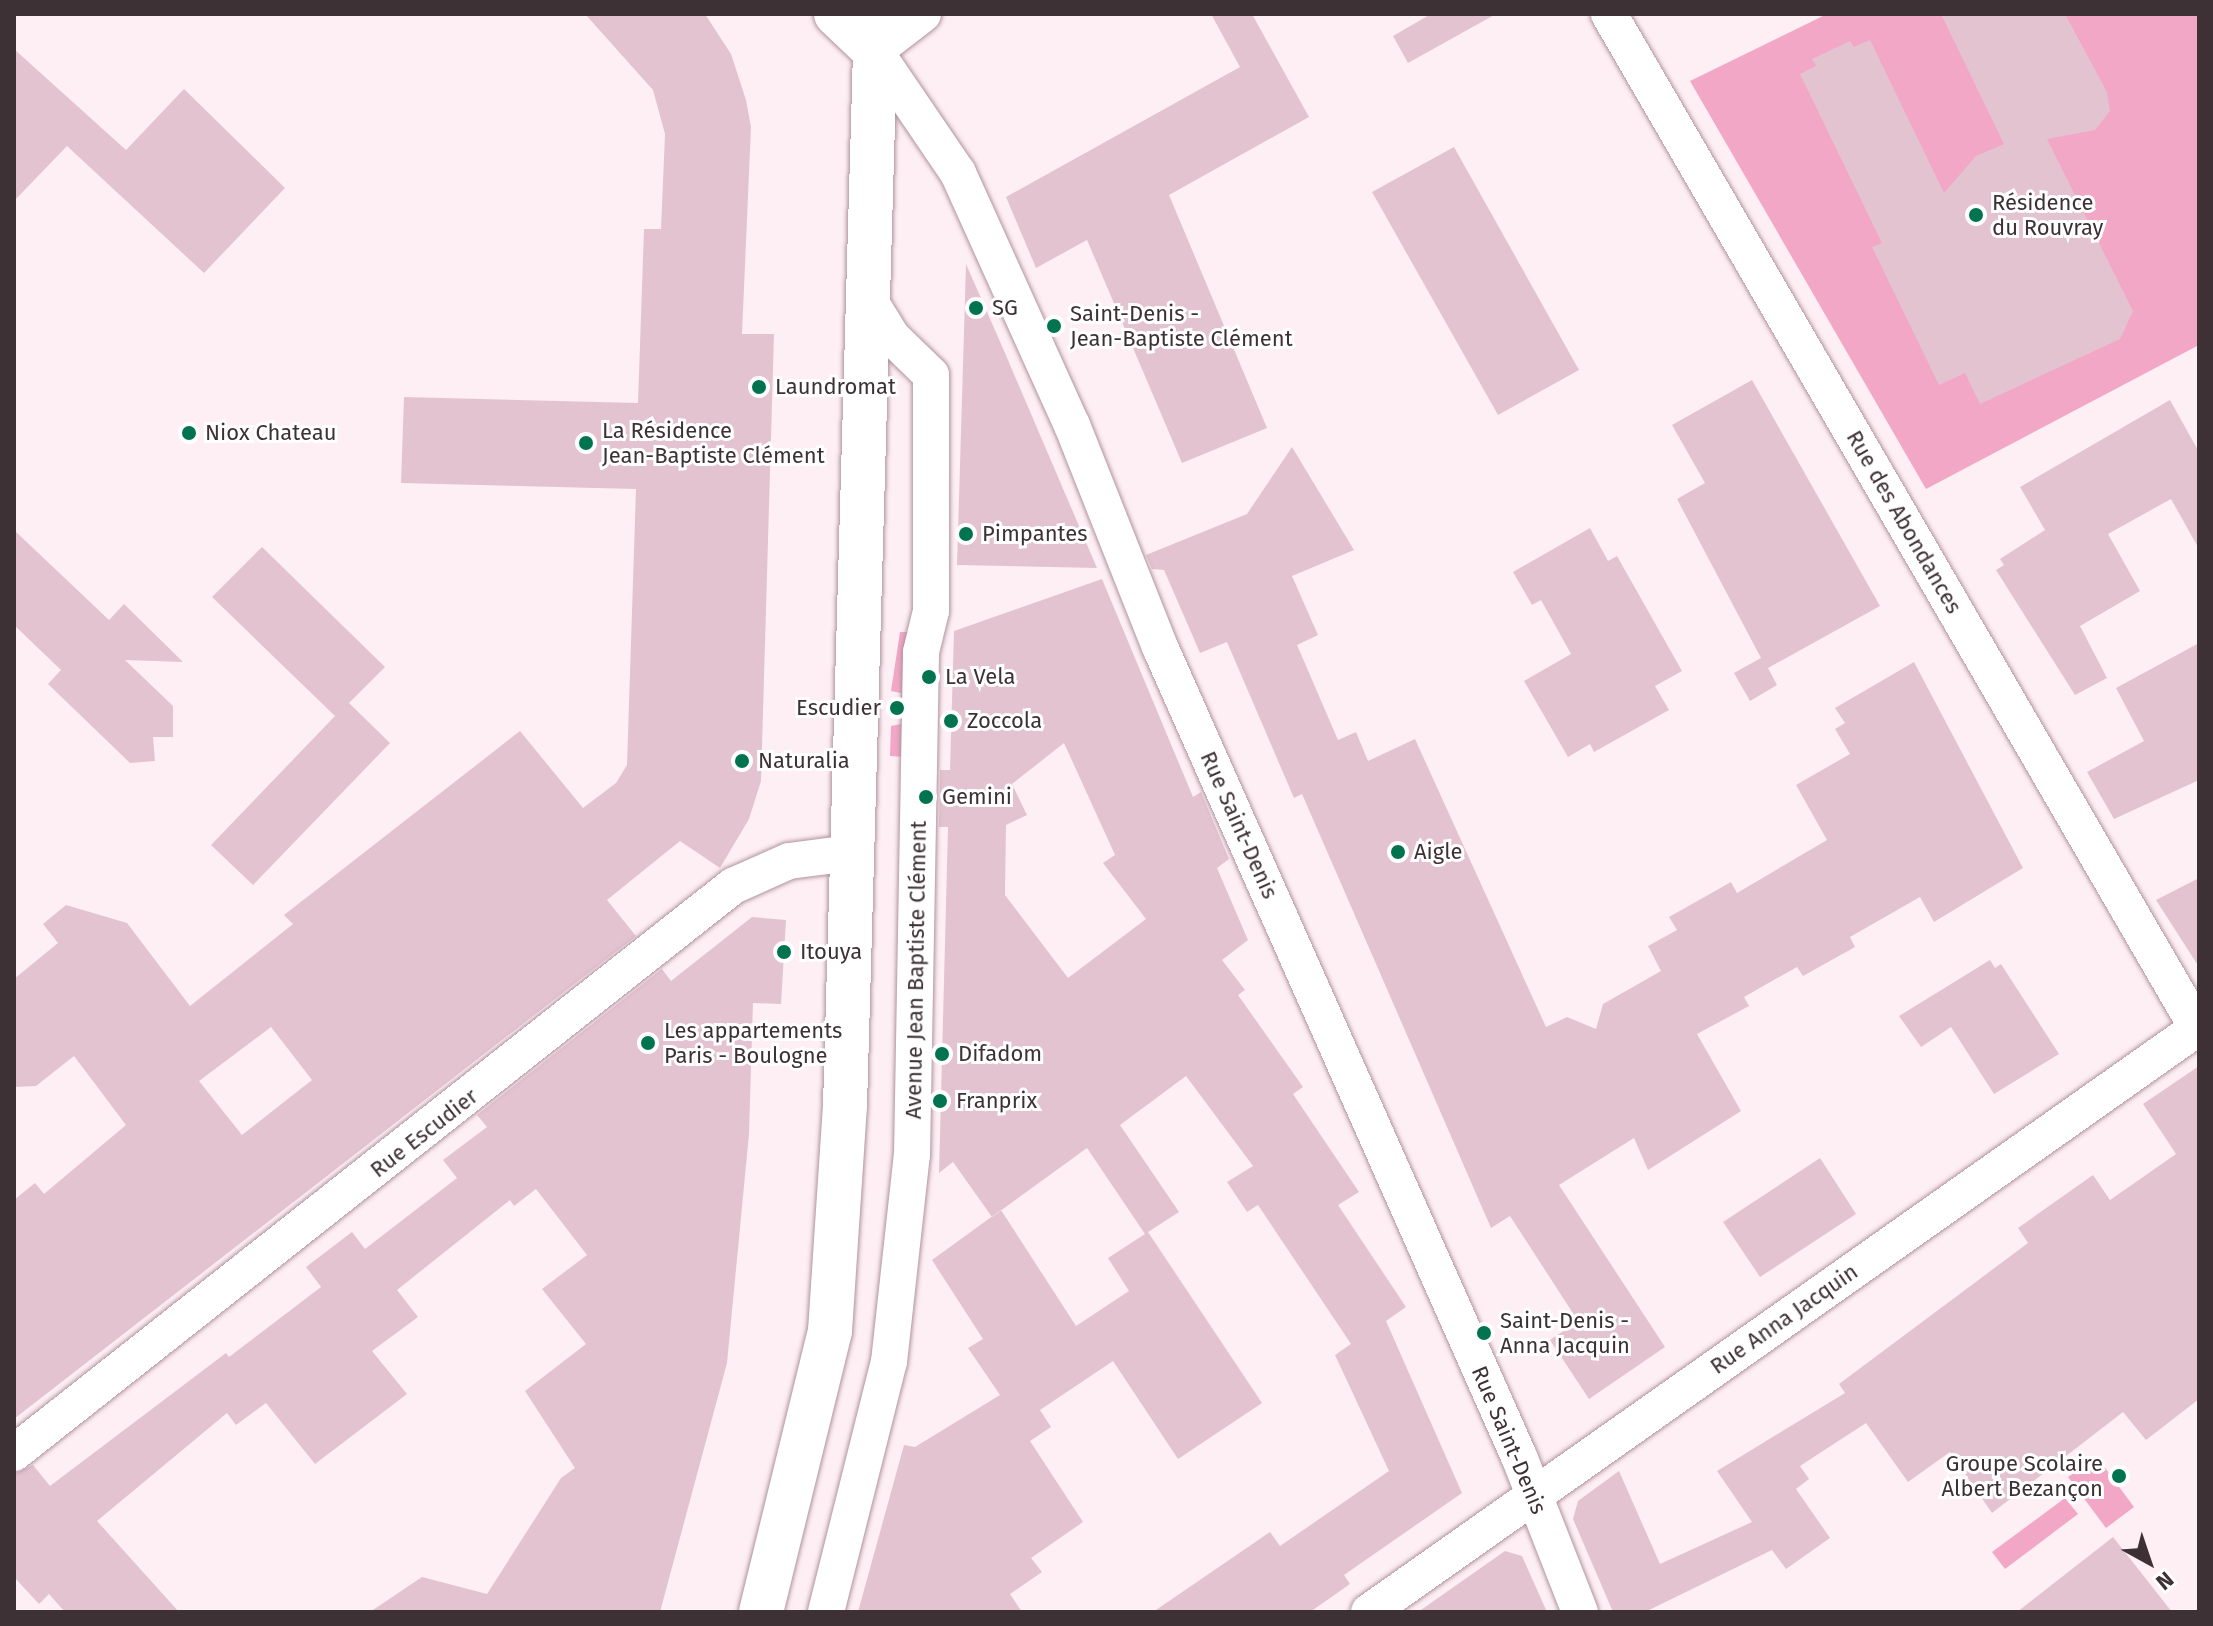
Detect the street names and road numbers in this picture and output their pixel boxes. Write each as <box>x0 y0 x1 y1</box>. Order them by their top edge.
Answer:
street label: Rue des Abondances <box>1841 426 1967 618</box>
street label: Rue Saint-Denis <box>1195 747 1283 903</box>
street label: Avenue Jean Baptiste Clément <box>900 821 932 1119</box>
street label: Rue Escudier <box>365 1083 483 1183</box>
street label: Rue Anna Jacquin <box>1705 1258 1863 1380</box>
street label: Rue Saint-Denis <box>1466 1362 1552 1518</box>

